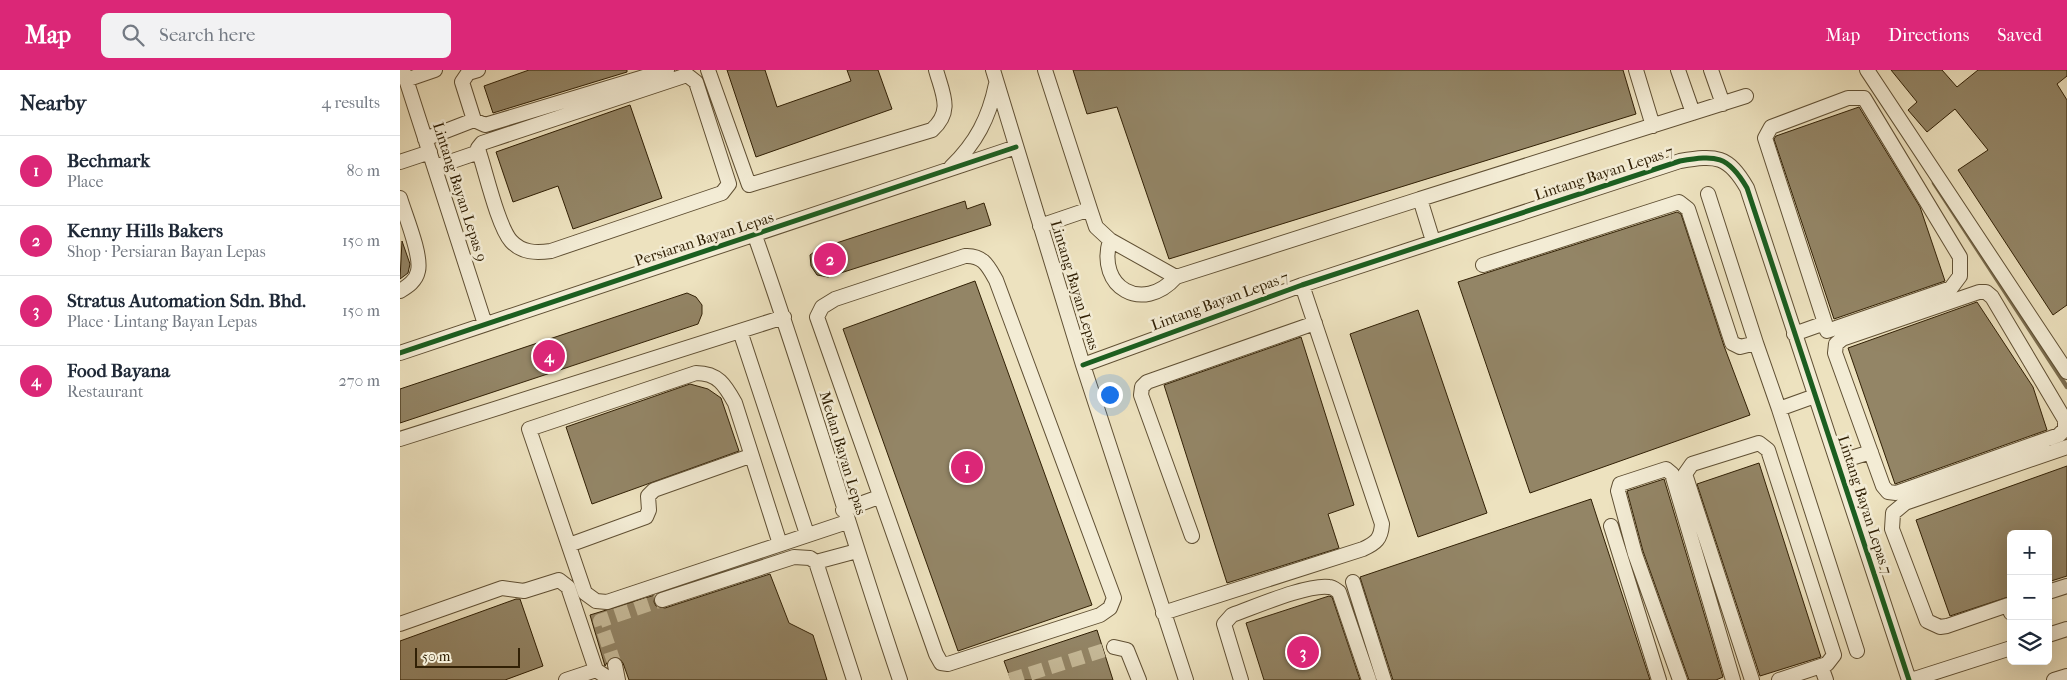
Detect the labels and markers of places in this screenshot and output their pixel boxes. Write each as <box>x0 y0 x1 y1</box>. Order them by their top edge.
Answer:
pin: 2 <box>814 240 846 278</box>
pin: 4 <box>533 337 565 375</box>
pin: 1 <box>951 448 983 486</box>
pin: 3 <box>1287 633 1319 671</box>

